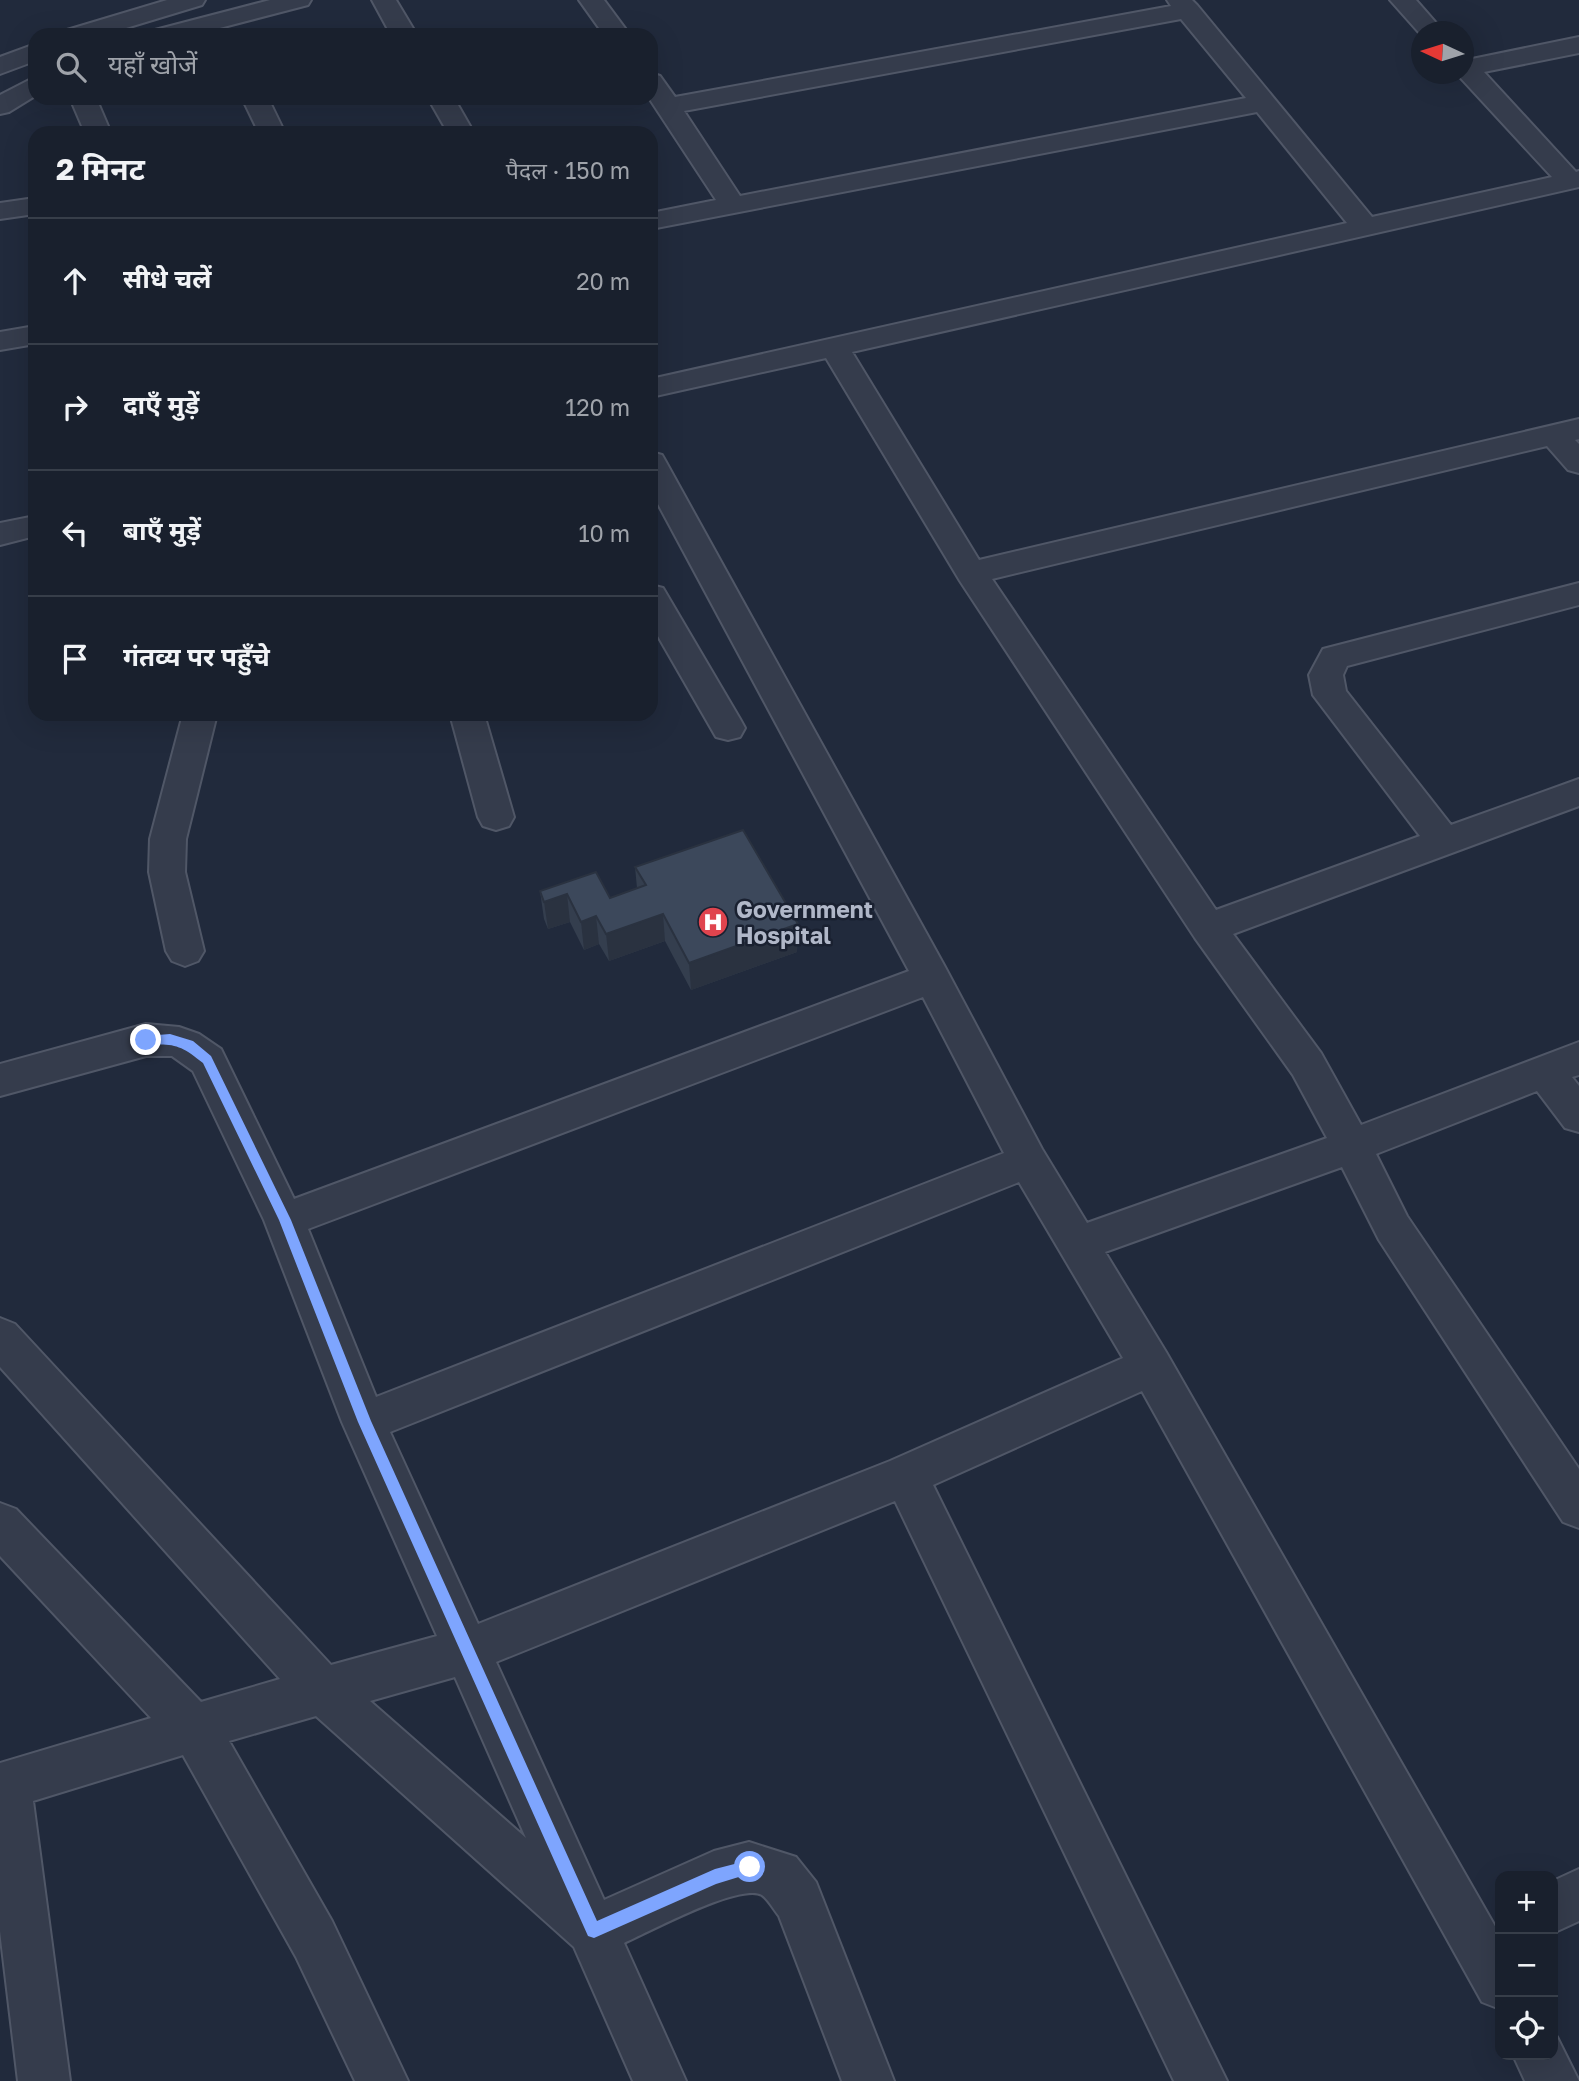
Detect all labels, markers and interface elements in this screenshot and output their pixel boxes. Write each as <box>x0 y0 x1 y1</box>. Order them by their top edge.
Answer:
north arrow <box>1411 21 1474 84</box>
search box <box>28 28 658 105</box>
icon: search <box>52 48 90 86</box>
text: यहाँ खोजें <box>108 49 197 80</box>
text: 2 मिनट <box>56 151 145 187</box>
text: पैदल · 150 m <box>506 156 630 184</box>
icon: ahead <box>56 262 94 300</box>
text: सीधे चलें <box>123 263 211 294</box>
text: 20 m <box>576 267 630 295</box>
icon: right <box>56 388 94 426</box>
text: दाएँ मुड़ें <box>123 389 199 420</box>
text: 120 m <box>565 393 630 421</box>
icon: left <box>56 514 94 552</box>
text: बाएँ मुड़ें <box>123 515 201 546</box>
text: 10 m <box>578 519 630 547</box>
icon: arrive <box>56 640 94 678</box>
text: गंतव्य पर पहुँचे <box>123 641 270 672</box>
place label: Government Hospital <box>736 895 873 949</box>
hospital icon: Government Hospital <box>696 905 730 939</box>
route end <box>130 1024 161 1055</box>
route start <box>734 1851 765 1882</box>
map controls <box>1495 1871 1558 2060</box>
button: + <box>1495 1871 1558 1934</box>
button: − <box>1495 1934 1558 1997</box>
button: locate <box>1495 1997 1558 2060</box>

